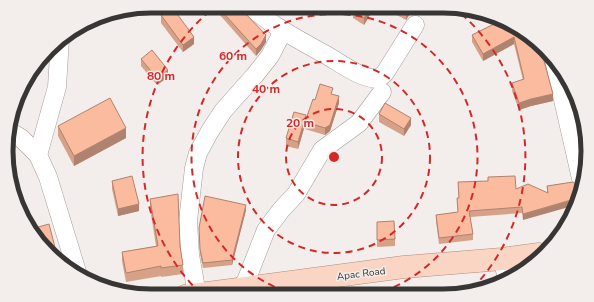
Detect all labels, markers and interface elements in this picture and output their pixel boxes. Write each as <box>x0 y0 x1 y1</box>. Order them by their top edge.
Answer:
text: 60 m <box>219 48 247 64</box>
text: 80 m <box>147 68 175 84</box>
text: 40 m <box>252 81 280 97</box>
text: 20 m <box>286 115 314 131</box>
centre of rings <box>327 150 341 164</box>
street label: Apac Road <box>336 264 386 284</box>

